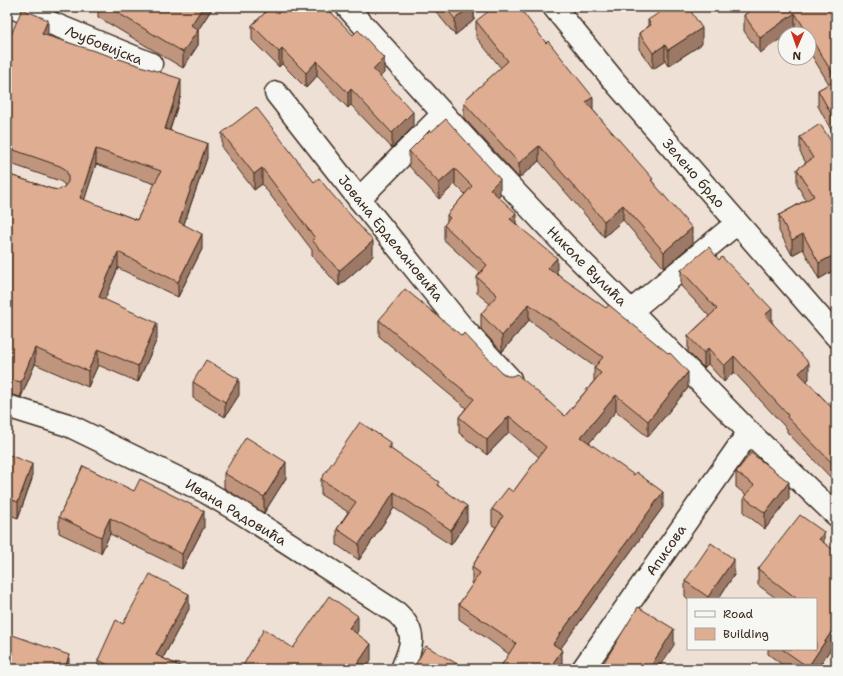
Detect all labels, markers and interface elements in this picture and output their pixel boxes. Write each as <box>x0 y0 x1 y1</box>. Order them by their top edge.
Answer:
street label: Љубовијска <box>63 21 146 69</box>
north arrow <box>777 26 817 66</box>
text: N <box>792 48 801 63</box>
street label: Зелено брдо <box>659 134 729 212</box>
street label: Јована Ердељановића <box>334 171 448 305</box>
street label: Николе Вулића <box>543 222 631 310</box>
street label: Ивана Радовића <box>182 475 290 549</box>
street label: Аписова <box>642 521 690 579</box>
legend <box>687 598 817 650</box>
text: Road <box>723 606 754 622</box>
text: Building <box>723 626 769 642</box>

